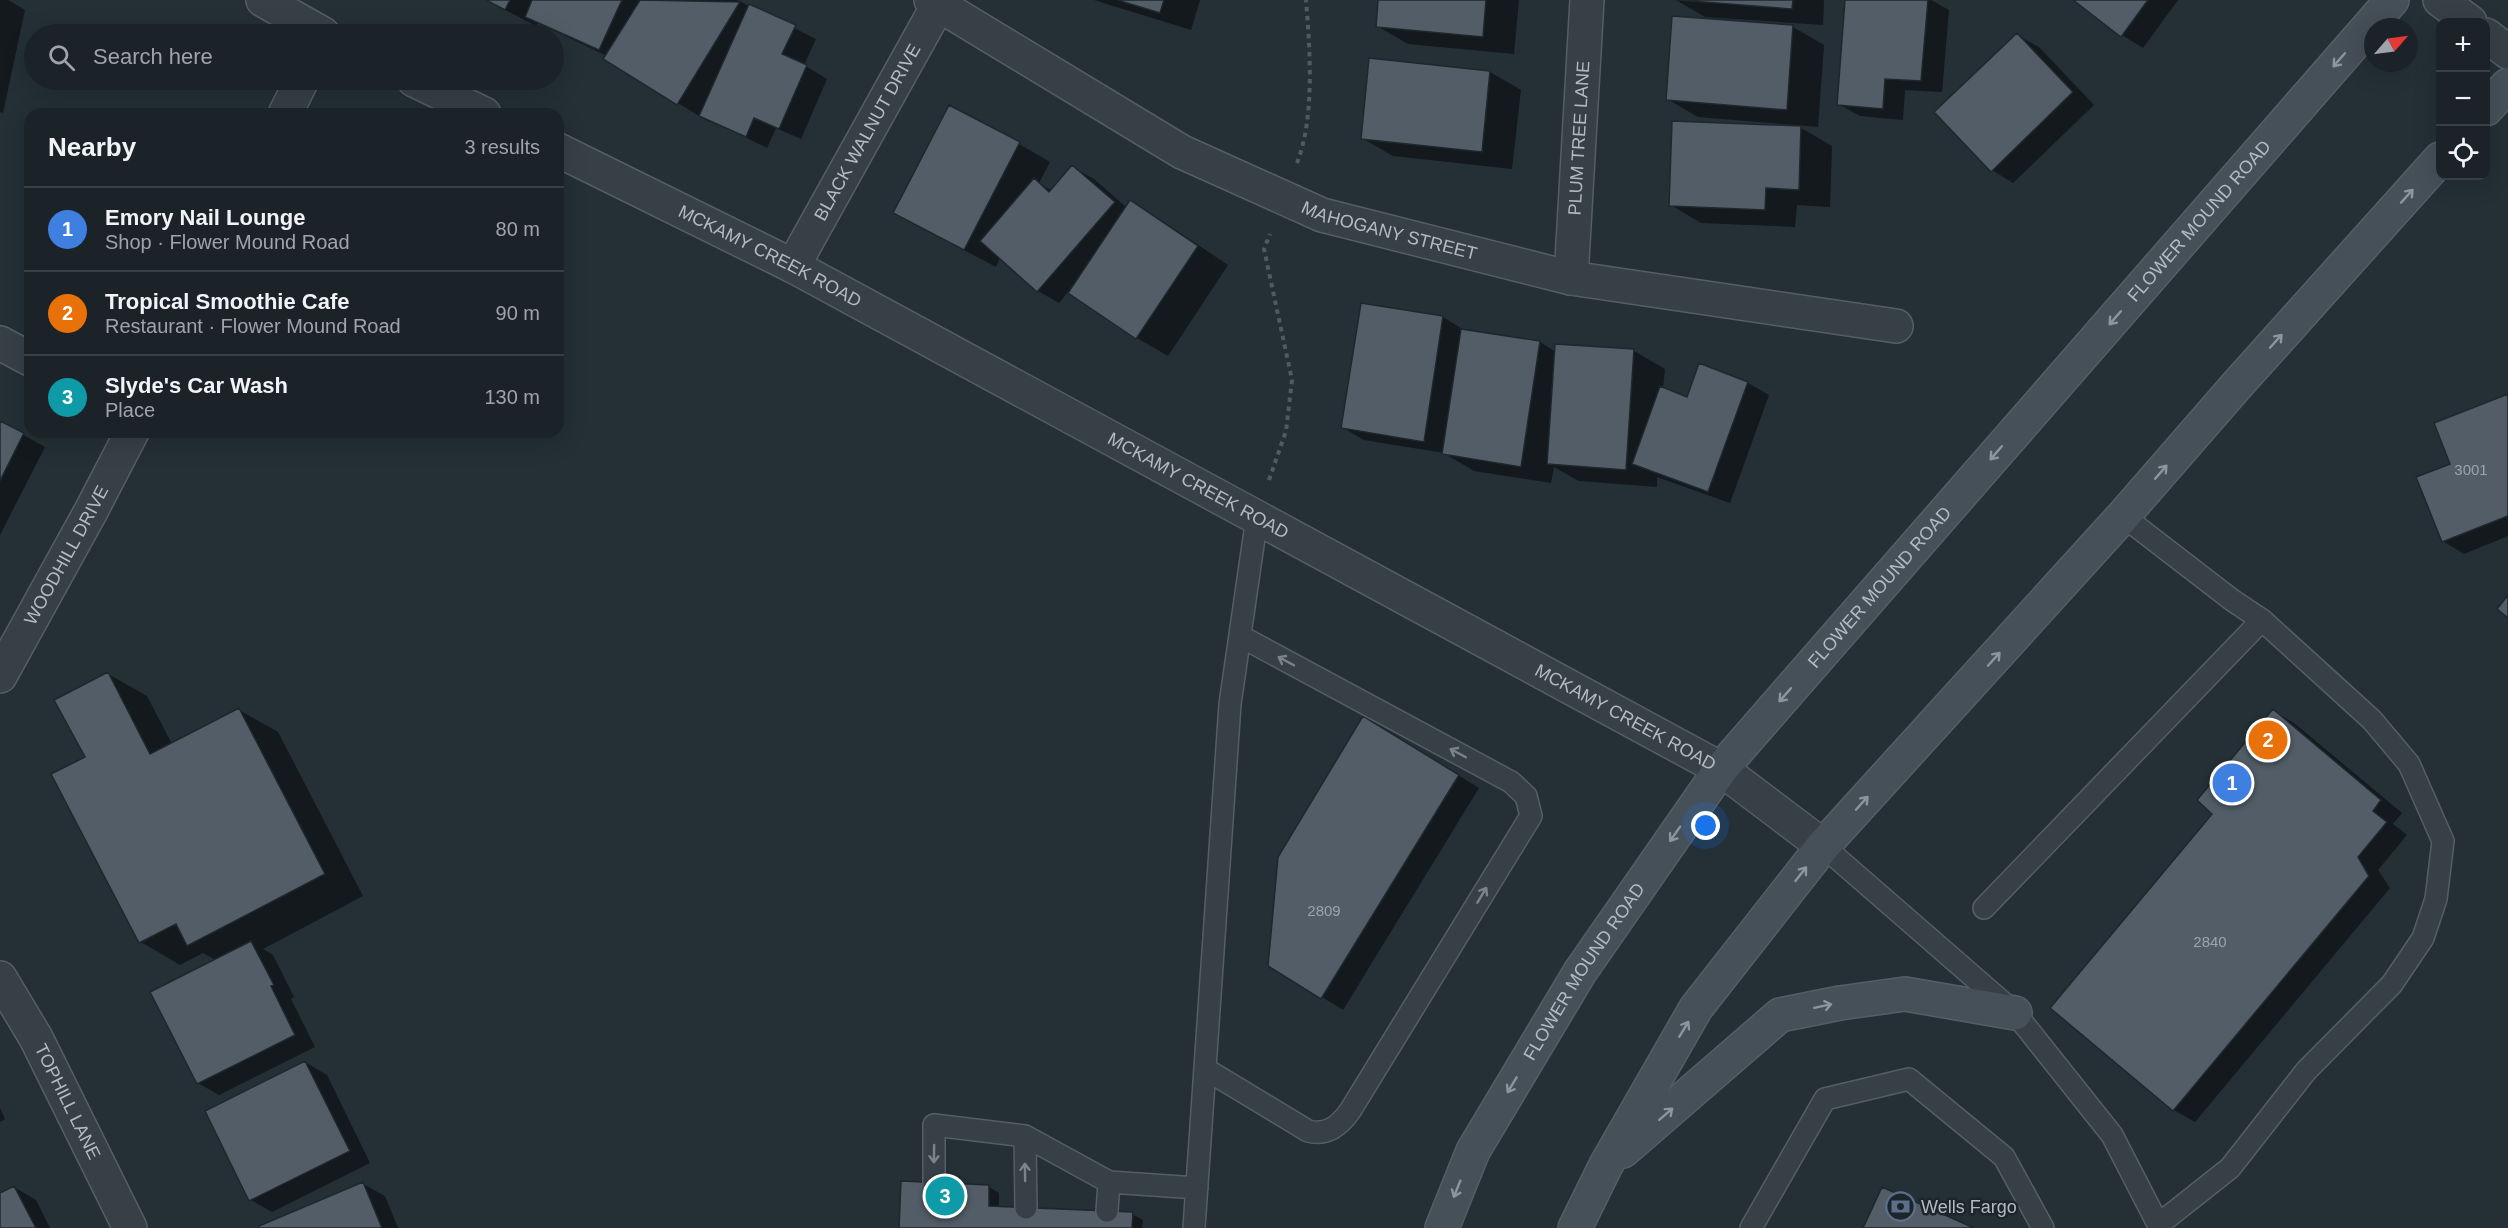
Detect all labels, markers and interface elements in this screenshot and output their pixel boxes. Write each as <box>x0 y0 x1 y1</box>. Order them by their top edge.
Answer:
north arrow <box>2364 18 2418 72</box>
map controls <box>2436 18 2490 180</box>
button: + <box>2436 18 2490 72</box>
search box <box>24 24 564 90</box>
street label: BLACK WALNUT DRIVE <box>810 40 925 224</box>
icon: search <box>45 41 78 74</box>
text: Search here <box>93 44 213 69</box>
one-way arrow <box>2333 52 2346 68</box>
street label: PLUM TREE LANE <box>1565 60 1593 216</box>
button: − <box>2436 72 2490 126</box>
button: locate <box>2436 126 2490 180</box>
text: Nearby <box>48 132 136 162</box>
text: 3 results <box>464 136 540 158</box>
street label: FLOWER MOUND ROAD <box>2124 136 2275 306</box>
one-way arrow <box>2400 189 2414 204</box>
street label: MAHOGANY STREET <box>1298 197 1479 264</box>
street label: MCKAMY CREEK ROAD <box>675 201 865 311</box>
text: Emory Nail Lounge <box>105 205 305 230</box>
text: 1 <box>62 218 73 240</box>
text: 80 m <box>496 218 540 240</box>
text: Shop · Flower Mound Road <box>105 231 350 253</box>
text: Tropical Smoothie Cafe <box>105 289 350 314</box>
text: 2 <box>62 302 73 324</box>
text: 90 m <box>496 302 540 324</box>
one-way arrow <box>2108 310 2122 325</box>
text: Restaurant · Flower Mound Road <box>105 315 401 337</box>
one-way arrow <box>2269 334 2283 349</box>
text: Slyde's Car Wash <box>105 373 288 398</box>
text: 3 <box>62 386 73 408</box>
text: 130 m <box>484 386 540 408</box>
text: Place <box>105 399 155 421</box>
street label: MCKAMY CREEK ROAD <box>1104 429 1292 543</box>
one-way arrow <box>1989 445 2003 460</box>
house number: 3001 <box>2454 461 2488 478</box>
one-way arrow <box>2155 464 2168 480</box>
street label: WOODHILL DRIVE <box>20 482 112 628</box>
street label: FLOWER MOUND ROAD <box>1804 503 1955 672</box>
one-way arrow <box>1986 652 2000 667</box>
one-way arrow <box>1278 655 1295 667</box>
street label: MCKAMY CREEK ROAD <box>1532 660 1719 774</box>
one-way arrow <box>1778 687 1792 702</box>
pin: 2 <box>2248 718 2288 762</box>
one-way arrow <box>1449 747 1467 758</box>
pin: 1 <box>2212 760 2252 806</box>
one-way arrow <box>1855 796 1869 811</box>
your location <box>1691 811 1720 840</box>
one-way arrow <box>1669 825 1681 842</box>
one-way arrow <box>1795 866 1808 882</box>
street label: FLOWER MOUND ROAD <box>1520 879 1649 1064</box>
one-way arrow <box>1477 887 1489 904</box>
house number: 2809 <box>1307 902 1341 919</box>
house number: 2840 <box>2193 933 2227 950</box>
one-way arrow <box>1813 1000 1833 1011</box>
one-way arrow <box>1678 1021 1690 1038</box>
street label: TOPHILL LANE <box>31 1041 104 1163</box>
one-way arrow <box>1506 1076 1518 1093</box>
one-way arrow <box>1658 1107 1674 1120</box>
one-way arrow <box>928 1143 940 1163</box>
one-way arrow <box>1020 1162 1031 1182</box>
pin: 3 <box>926 1174 964 1218</box>
one-way arrow <box>1451 1180 1462 1198</box>
bank icon: Wells Fargo <box>1884 1191 1916 1223</box>
place label: Wells Fargo <box>1921 1197 2017 1217</box>

